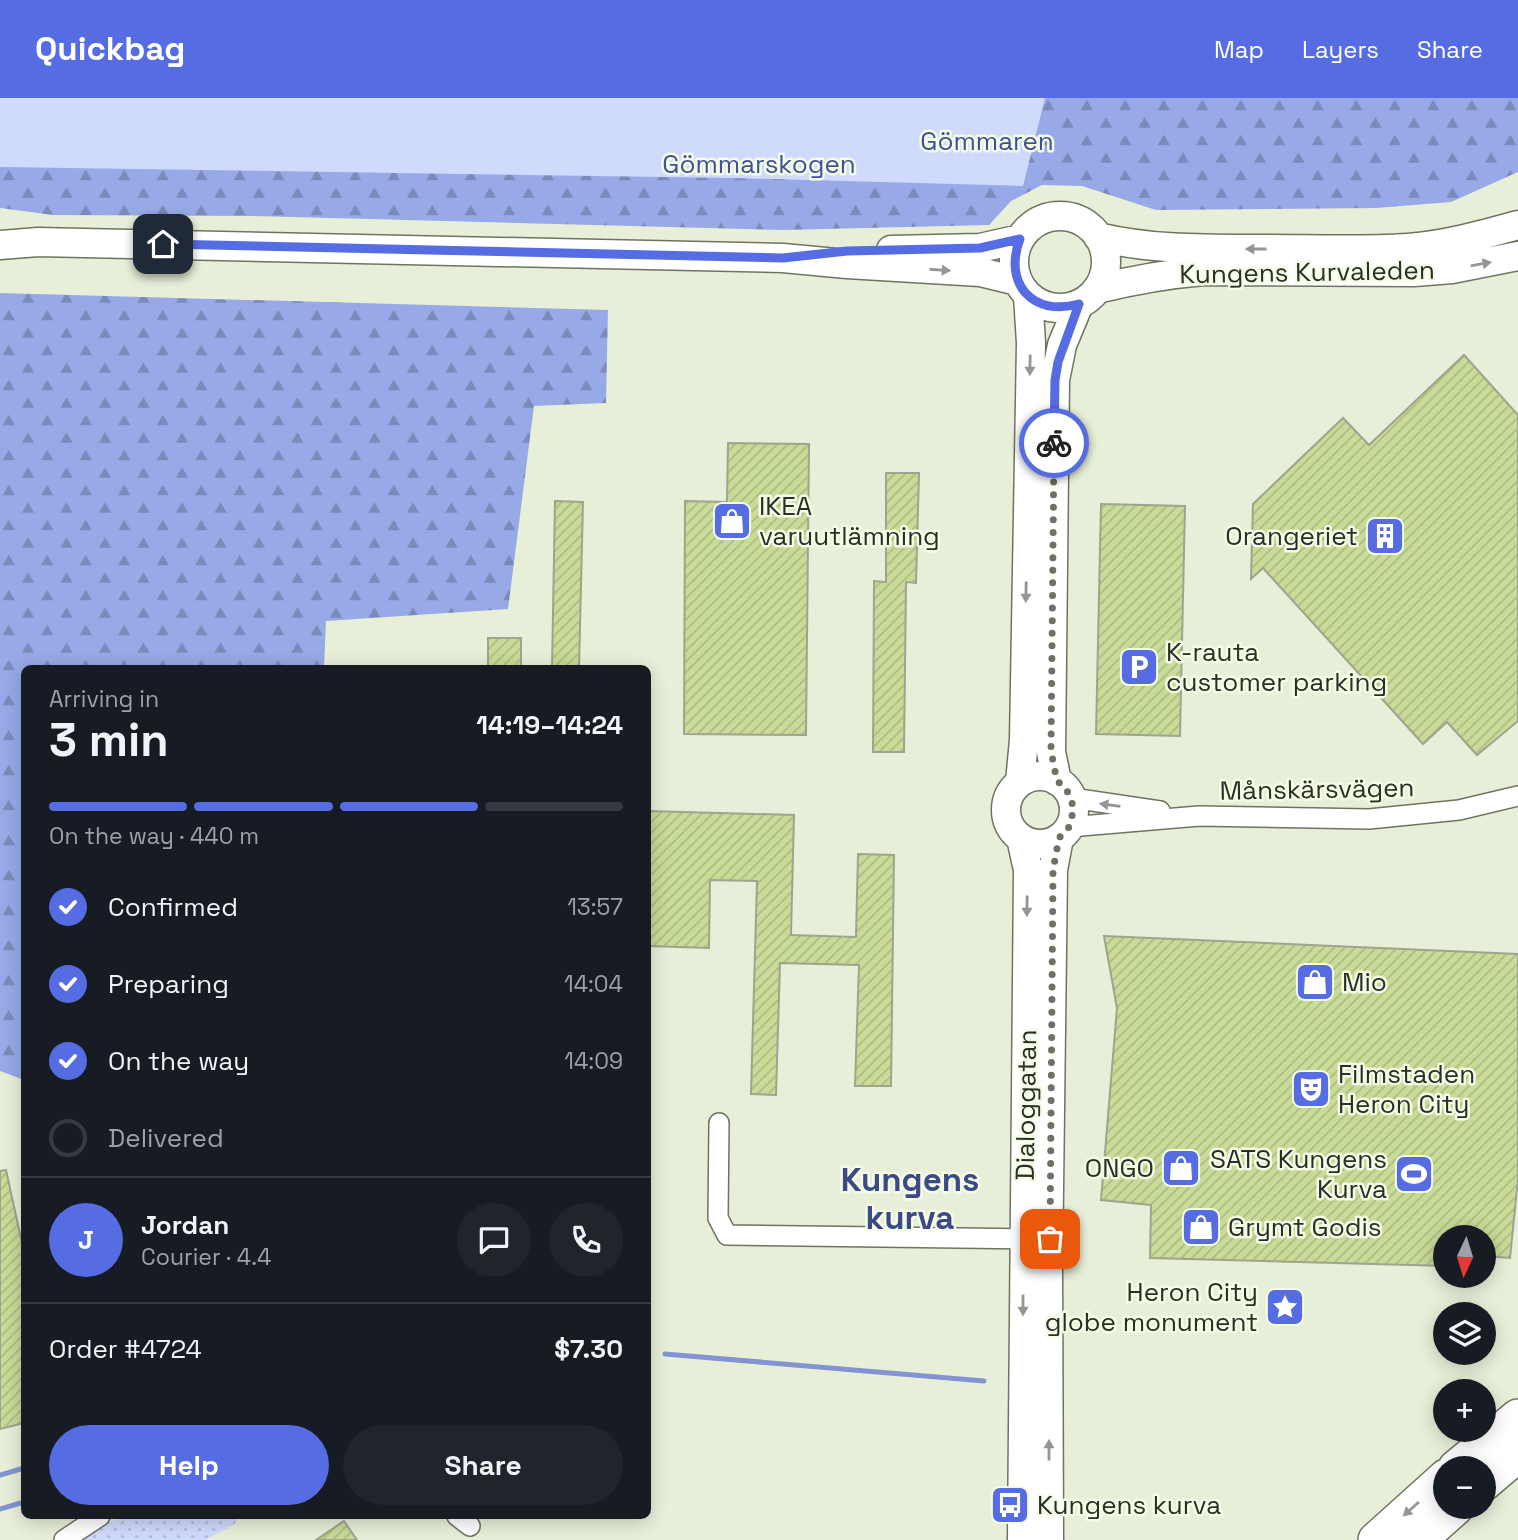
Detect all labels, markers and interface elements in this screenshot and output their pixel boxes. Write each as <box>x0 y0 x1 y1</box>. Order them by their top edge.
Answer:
text: Quickbag <box>35 28 185 70</box>
text: Map <box>1214 34 1264 65</box>
text: Layers <box>1302 34 1379 65</box>
text: Share <box>1417 34 1483 65</box>
park label: Gömmaren <box>920 124 1054 158</box>
park label: Gömmarskogen <box>662 147 856 181</box>
pin <box>133 214 193 274</box>
icon: home <box>144 225 182 263</box>
one-way arrow <box>1245 243 1267 255</box>
street label: Kungens Kurvaleden <box>1179 253 1435 291</box>
one-way arrow <box>1470 258 1492 269</box>
one-way arrow <box>929 264 951 275</box>
one-way arrow <box>1024 354 1036 376</box>
courier <box>1019 408 1089 478</box>
icon: bike <box>1035 424 1073 462</box>
place label: IKEA varuutlämning <box>759 489 940 553</box>
shop icon: IKEA varuutlämning <box>711 500 753 542</box>
building icon: Orangeriet <box>1364 515 1406 557</box>
place label: Orangeriet <box>1225 519 1358 553</box>
one-way arrow <box>1021 581 1032 603</box>
place label: K-rauta customer parking <box>1166 635 1387 699</box>
parking icon: K-rauta customer parking <box>1118 646 1160 688</box>
text: Arriving in <box>49 684 159 714</box>
text: 14:19–14:24 <box>476 708 623 742</box>
text: 3 min <box>49 711 169 769</box>
street label: Månskärsvägen <box>1219 770 1415 808</box>
one-way arrow <box>1099 799 1121 810</box>
text: On the way · 440 m <box>49 821 259 851</box>
icon: check <box>49 888 87 926</box>
text: Confirmed <box>108 890 238 924</box>
text: 13:57 <box>567 892 623 922</box>
one-way arrow <box>1021 895 1033 917</box>
shop icon: Mio <box>1294 961 1336 1003</box>
icon: check <box>49 965 87 1003</box>
place label: Mio <box>1342 965 1387 999</box>
text: Preparing <box>108 967 229 1001</box>
text: 14:04 <box>564 969 623 999</box>
street label: Dialoggatan <box>1008 1029 1044 1181</box>
icon: check <box>49 1042 87 1080</box>
text: On the way <box>108 1044 249 1078</box>
text: 14:09 <box>564 1046 623 1076</box>
place label: Filmstaden Heron City <box>1338 1057 1475 1121</box>
theatre icon: Filmstaden Heron City <box>1290 1068 1332 1110</box>
text: Delivered <box>108 1121 224 1155</box>
place label: SATS Kungens Kurva <box>1210 1142 1387 1206</box>
shop icon: ONGO <box>1160 1147 1202 1189</box>
place label: ONGO <box>1085 1151 1154 1185</box>
sports icon: SATS Kungens Kurva <box>1393 1153 1435 1195</box>
district label: Kungens kurva <box>841 1159 979 1239</box>
button: chat <box>457 1203 531 1277</box>
button: phone <box>549 1203 623 1277</box>
shop icon: Grymt Godis <box>1180 1206 1222 1248</box>
text: Jordan <box>141 1208 229 1242</box>
pin <box>1020 1209 1080 1269</box>
place label: Grymt Godis <box>1228 1210 1382 1244</box>
icon: bag <box>1031 1220 1069 1258</box>
text: J <box>78 1223 94 1257</box>
north arrow <box>1433 1225 1496 1288</box>
map controls <box>1433 1225 1496 1519</box>
text: Courier · 4.4 <box>141 1242 271 1272</box>
place label: Heron City globe monument <box>1045 1275 1258 1339</box>
place icon: Heron City globe monument <box>1264 1286 1306 1328</box>
one-way arrow <box>1017 1294 1029 1316</box>
button: layers <box>1433 1302 1496 1365</box>
text: Order #4724 <box>49 1332 202 1366</box>
text: $7.30 <box>554 1332 623 1366</box>
button: + <box>1433 1379 1496 1442</box>
button: Help <box>49 1425 329 1505</box>
button: Share <box>343 1425 623 1505</box>
one-way arrow <box>1043 1439 1055 1461</box>
button: − <box>1433 1456 1496 1519</box>
bus stop icon: Kungens kurva <box>989 1484 1031 1526</box>
place label: Kungens kurva <box>1037 1488 1221 1522</box>
one-way arrow <box>1403 1500 1420 1516</box>

